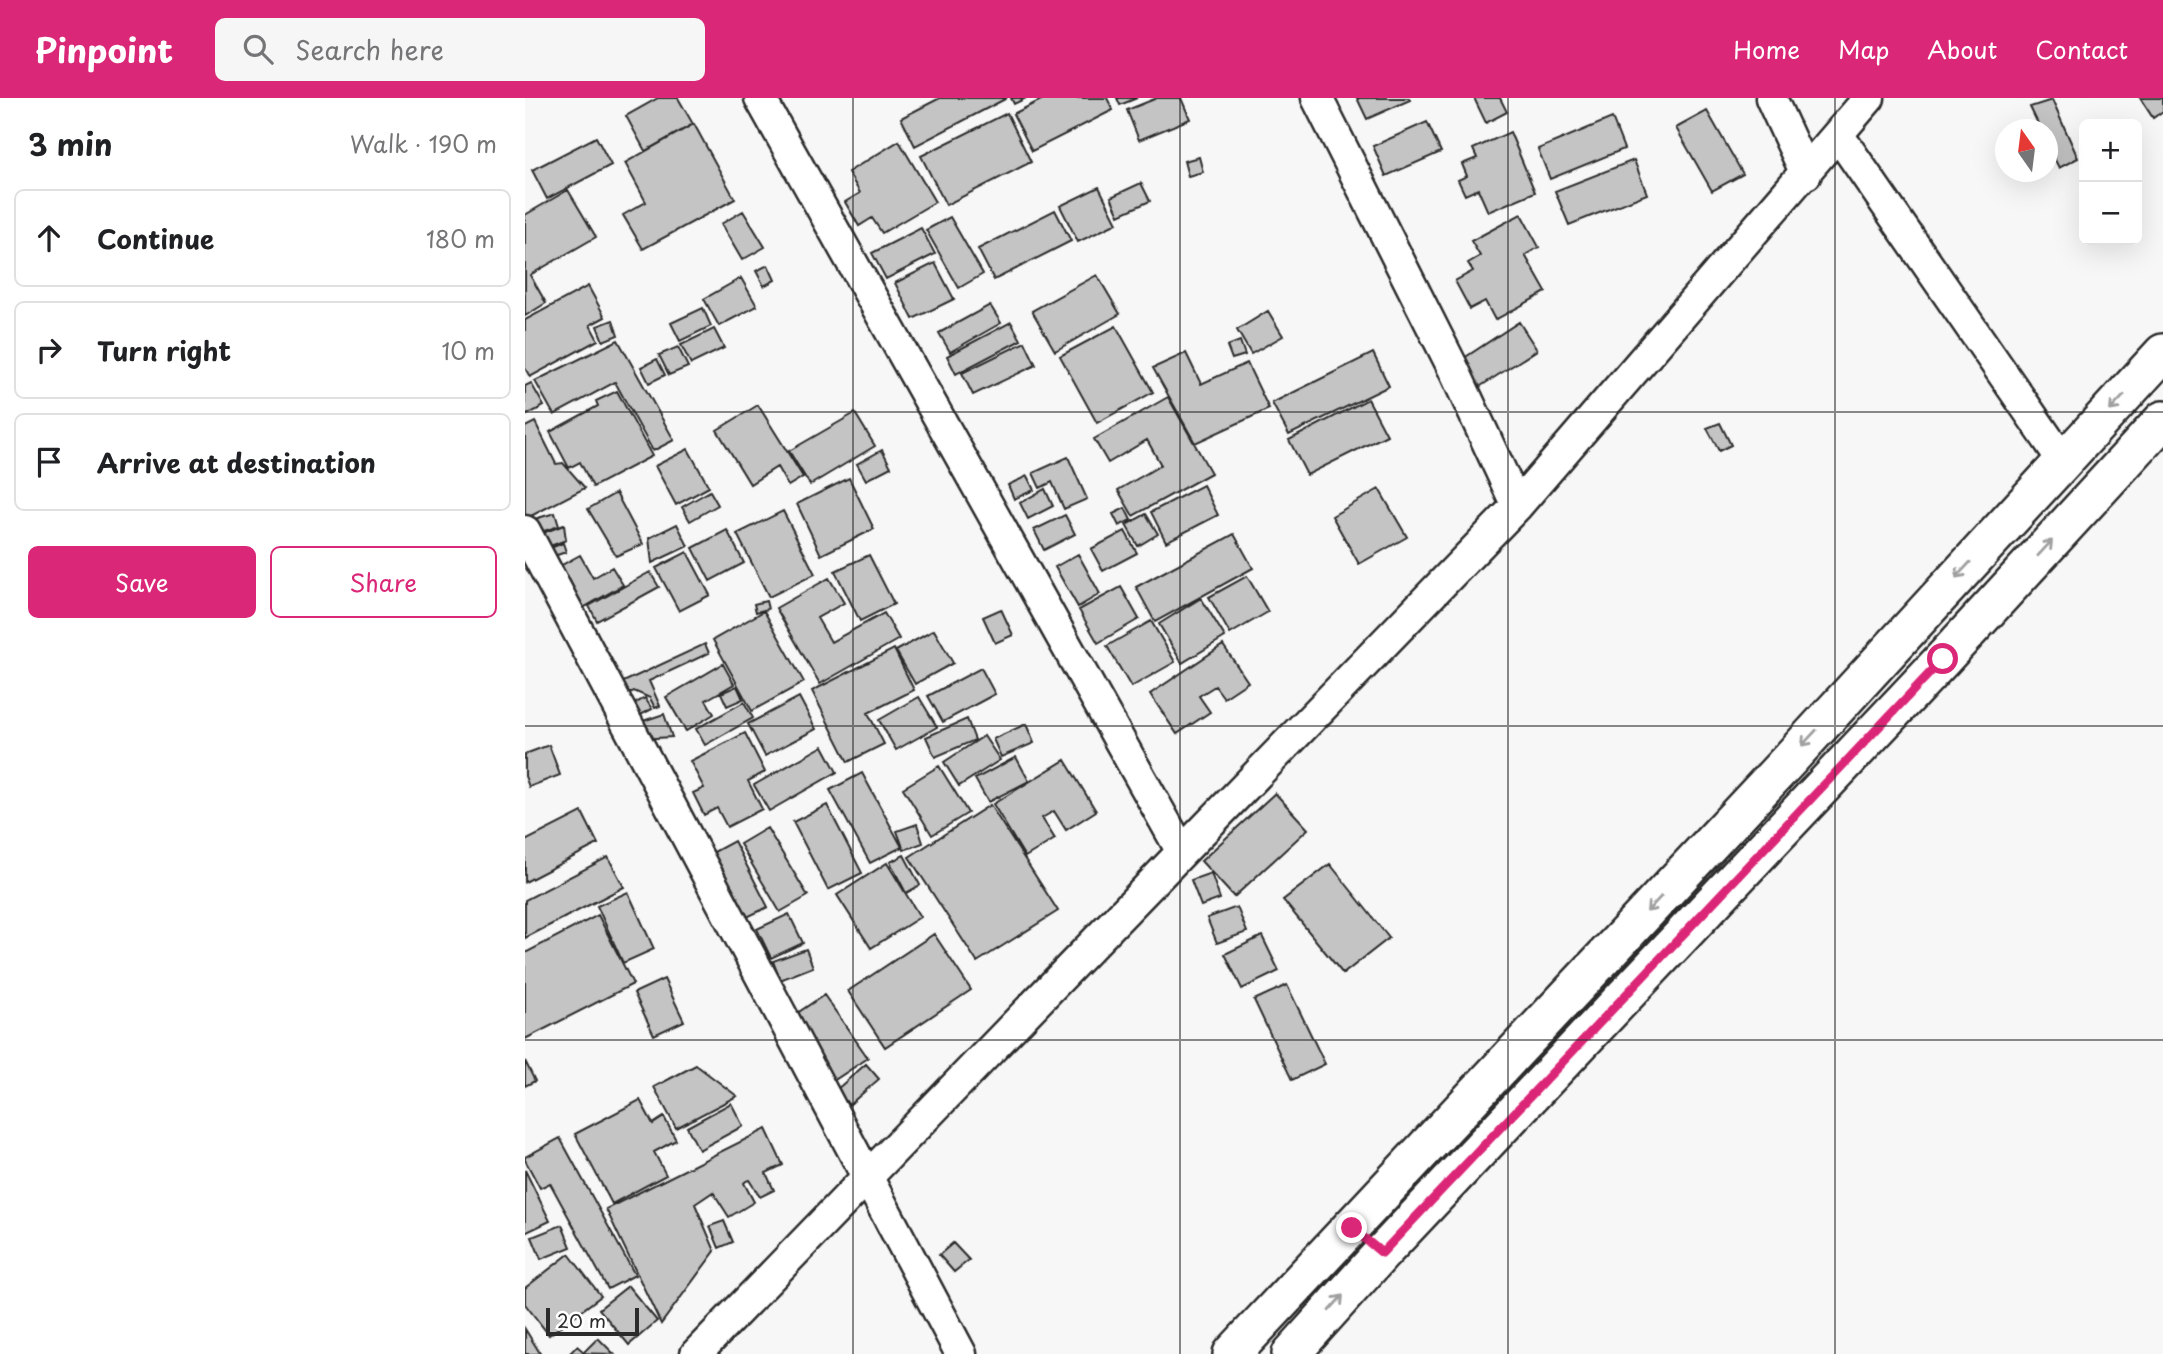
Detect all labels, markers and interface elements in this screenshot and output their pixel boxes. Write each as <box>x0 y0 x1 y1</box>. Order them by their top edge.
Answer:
search box <box>215 18 705 81</box>
text: Pinpoint <box>35 24 173 74</box>
icon: search <box>239 30 277 68</box>
text: Search here <box>295 30 444 69</box>
text: Home <box>1733 31 1800 67</box>
text: Map <box>1838 31 1889 67</box>
text: About <box>1927 31 1997 67</box>
text: Contact <box>2035 31 2128 67</box>
north arrow <box>1995 119 2058 182</box>
map controls <box>2079 119 2142 245</box>
button: + <box>2079 119 2142 182</box>
text: 3 min <box>28 121 113 166</box>
text: Walk · 190 m <box>350 126 497 161</box>
button: − <box>2079 182 2142 245</box>
icon: ahead <box>30 219 68 257</box>
text: Continue <box>97 219 214 258</box>
text: 180 m <box>426 221 495 256</box>
icon: right <box>30 331 68 369</box>
text: Turn right <box>97 331 231 370</box>
text: 10 m <box>441 333 495 368</box>
one-way arrow <box>2108 394 2125 411</box>
icon: arrive <box>30 443 68 481</box>
text: Arrive at destination <box>97 443 376 482</box>
one-way arrow <box>2037 539 2053 557</box>
button: Save <box>28 546 256 618</box>
button: Share <box>270 546 497 618</box>
one-way arrow <box>1954 561 1971 578</box>
route start <box>1927 643 1958 674</box>
one-way arrow <box>1800 729 1817 746</box>
one-way arrow <box>1645 895 1662 912</box>
route end <box>1336 1212 1367 1243</box>
one-way arrow <box>1328 1295 1345 1312</box>
scale bar <box>546 1305 639 1337</box>
text: 20 m <box>557 1306 606 1334</box>

